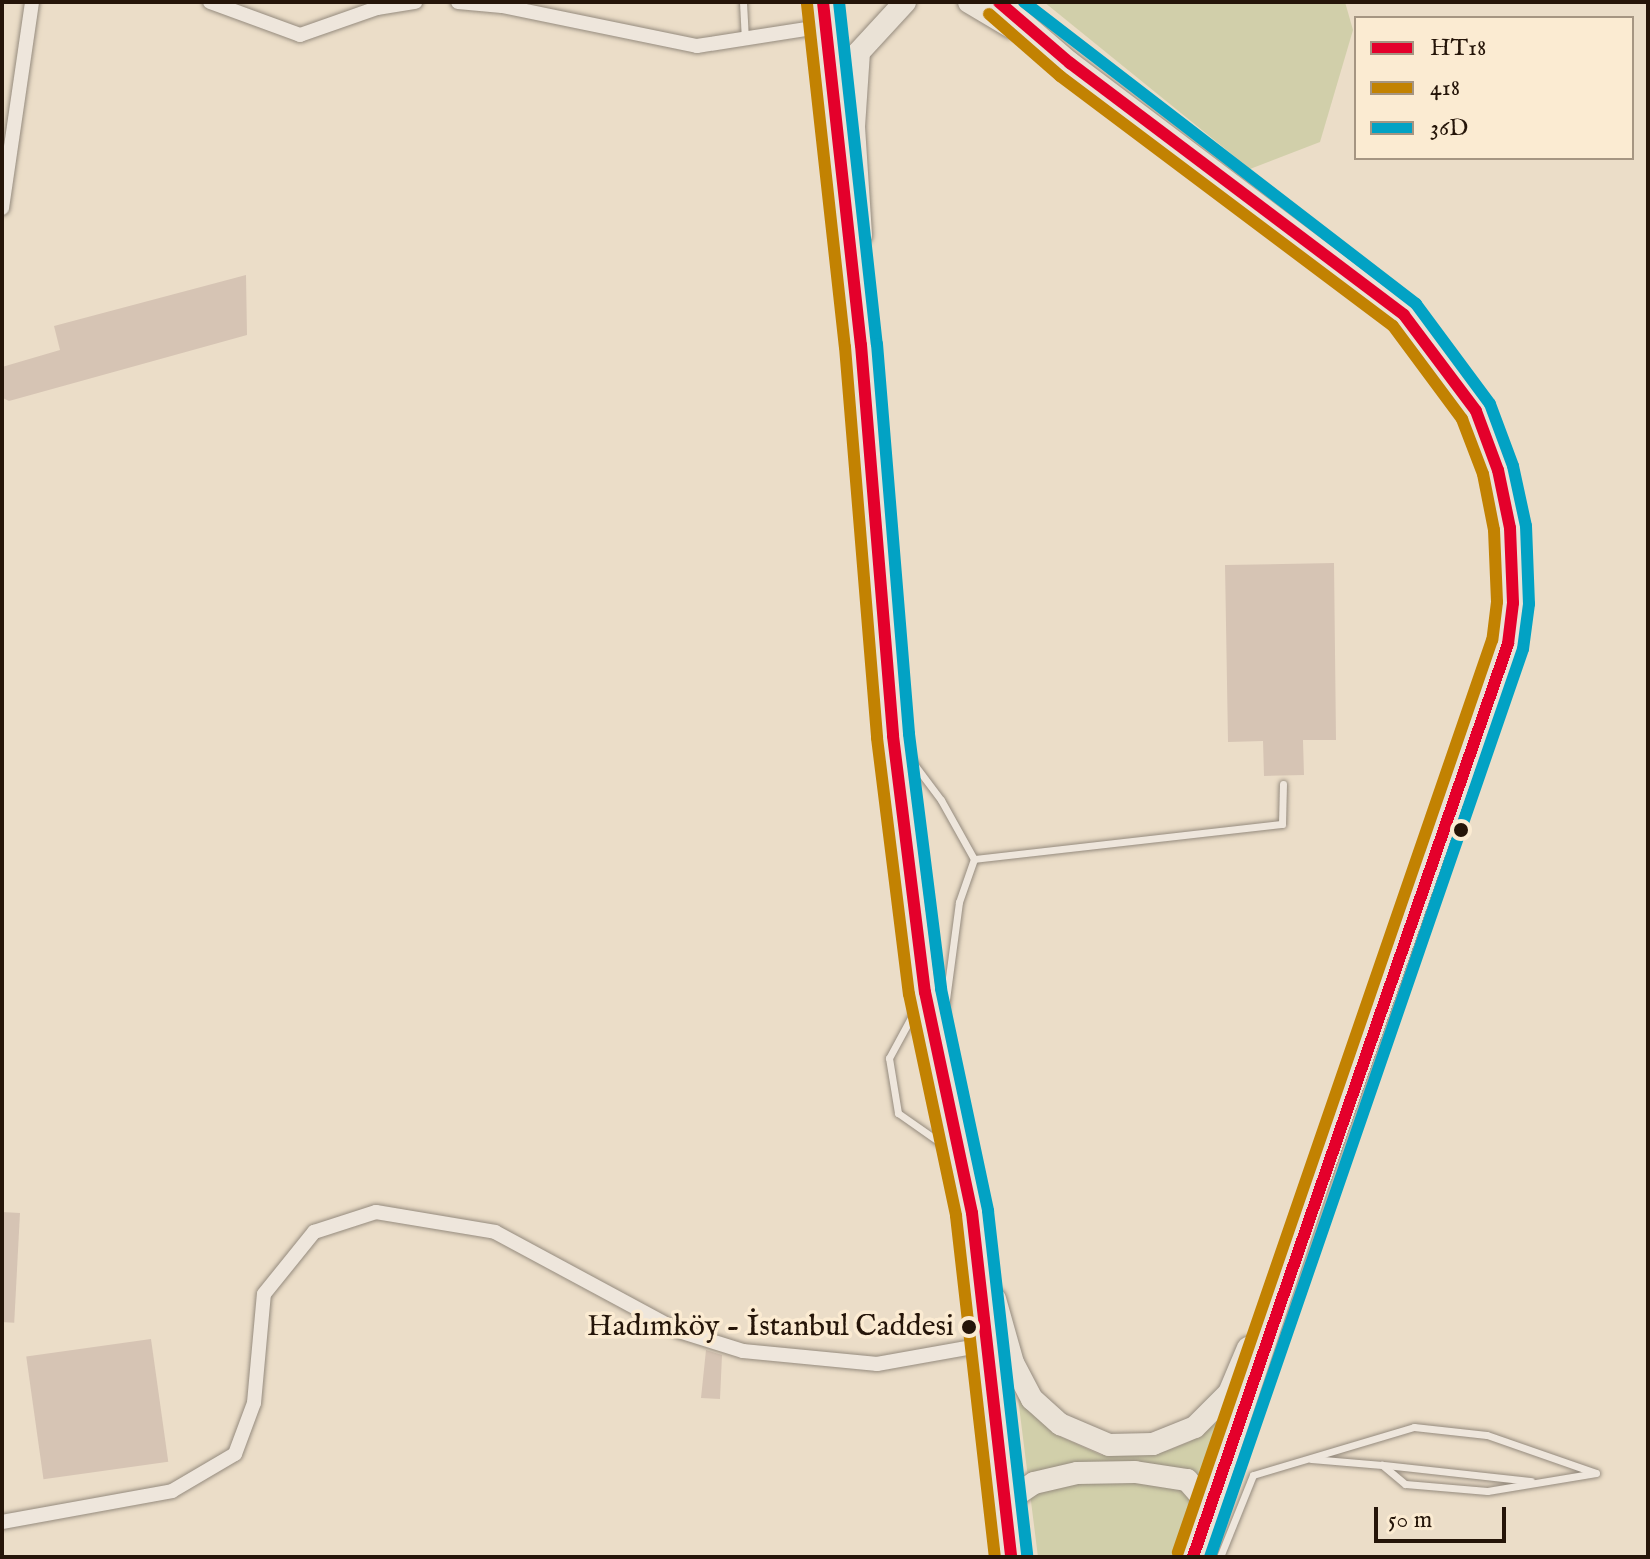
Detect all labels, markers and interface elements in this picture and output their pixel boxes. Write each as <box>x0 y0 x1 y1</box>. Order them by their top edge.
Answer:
legend <box>1354 16 1634 160</box>
text: HT18 <box>1430 33 1486 64</box>
text: 418 <box>1430 73 1460 104</box>
text: 36D <box>1430 113 1468 144</box>
unlabelled marker <box>1453 822 1469 838</box>
place label: Hadımköy - İstanbul Caddesi <box>587 1309 954 1345</box>
marker: Hadımköy - İstanbul Caddesi <box>961 1319 977 1335</box>
scale bar <box>1378 1491 1510 1541</box>
text: 50 m <box>1388 1505 1432 1536</box>

